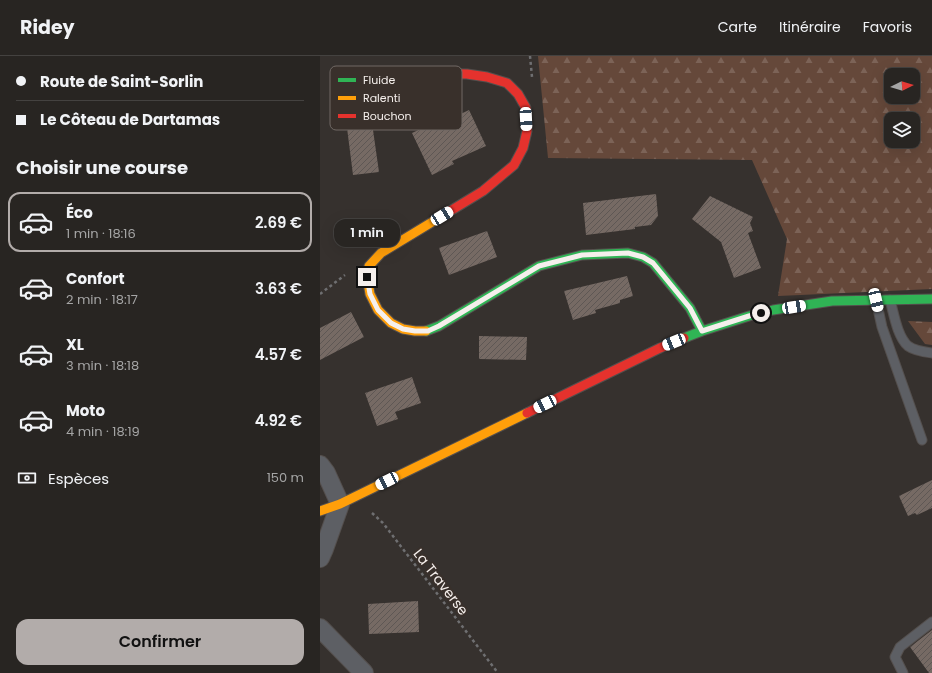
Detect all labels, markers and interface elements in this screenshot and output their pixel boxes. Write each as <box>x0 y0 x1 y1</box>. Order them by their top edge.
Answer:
text: Ridey <box>20 14 75 41</box>
text: Carte <box>718 17 757 37</box>
text: Itinéraire <box>779 17 841 37</box>
text: Favoris <box>863 17 912 37</box>
legend <box>330 66 462 130</box>
north arrow <box>884 68 920 104</box>
map controls <box>884 68 920 148</box>
text: Route de Saint-Sorlin <box>40 71 203 92</box>
text: Fluide <box>363 72 395 88</box>
text: Ralenti <box>363 90 401 106</box>
car <box>519 107 533 131</box>
text: Bouchon <box>363 108 412 124</box>
text: Le Côteau de Dartamas <box>40 109 220 130</box>
button: layers <box>884 112 920 148</box>
text: Choisir une course <box>16 155 188 180</box>
text: Éco <box>66 202 93 223</box>
icon: car <box>18 204 54 240</box>
car <box>429 205 455 227</box>
text: 2.69 € <box>255 212 302 233</box>
callout: 1 min <box>334 219 400 247</box>
text: 1 min <box>350 223 384 242</box>
text: 1 min · 18:16 <box>66 224 136 243</box>
text: Confort <box>66 268 125 289</box>
route end <box>358 268 376 286</box>
icon: car <box>18 270 54 306</box>
text: 3.63 € <box>255 278 302 299</box>
car <box>867 287 885 313</box>
text: 2 min · 18:17 <box>66 290 138 309</box>
car <box>781 299 807 315</box>
route start <box>752 304 770 322</box>
car <box>661 332 687 352</box>
text: XL <box>66 334 84 355</box>
icon: car <box>18 336 54 372</box>
text: 4.57 € <box>255 344 302 365</box>
text: 3 min · 18:18 <box>66 356 139 375</box>
car <box>532 393 558 415</box>
text: Moto <box>66 400 105 421</box>
icon: car <box>18 402 54 438</box>
text: 4.92 € <box>255 410 302 431</box>
text: 4 min · 18:19 <box>66 422 140 441</box>
icon: cash <box>16 467 38 489</box>
text: Espèces <box>48 468 109 489</box>
text: 150 m <box>267 468 304 487</box>
car <box>374 470 400 492</box>
street label: La Traverse <box>409 545 473 620</box>
button: Confirmer <box>16 619 304 665</box>

